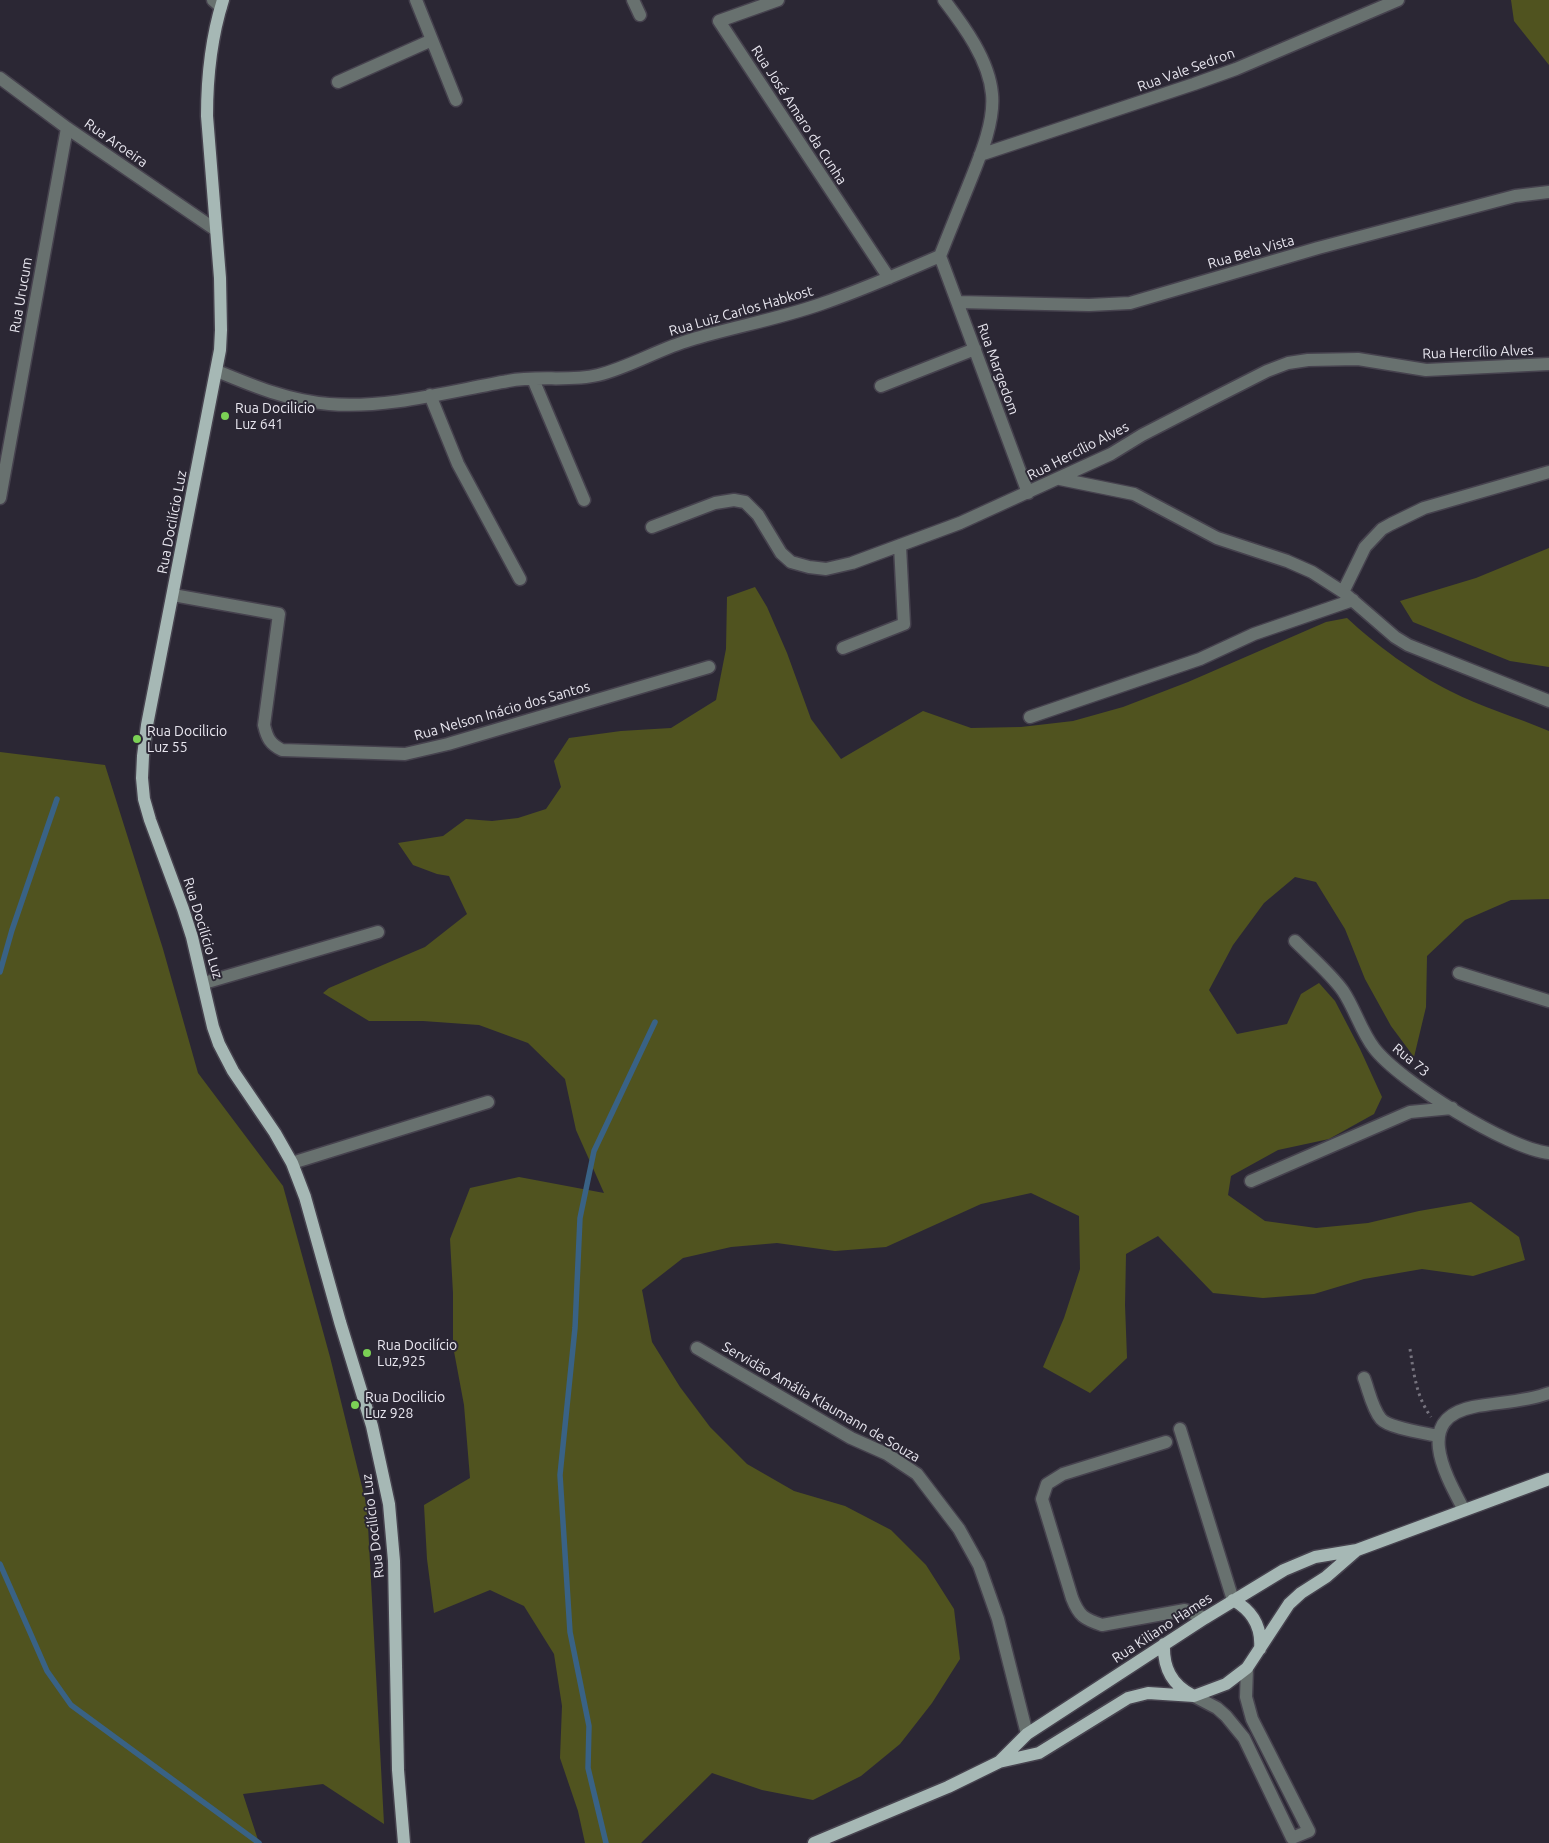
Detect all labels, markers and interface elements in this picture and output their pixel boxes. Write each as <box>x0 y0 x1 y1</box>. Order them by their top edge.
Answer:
street label: Rua José Amaro da Cunha <box>748 42 850 188</box>
street label: Rua Vale Sedron <box>1135 45 1237 95</box>
street label: Rua Aroeira <box>81 115 151 171</box>
street label: Rua Bela Vista <box>1206 232 1296 272</box>
street label: Rua Urucum <box>6 256 36 334</box>
street label: Rua Luiz Carlos Habkost <box>667 282 815 340</box>
street label: Rua Margedom <box>974 321 1022 417</box>
street label: Rua Hercílio Alves <box>1422 342 1534 362</box>
place label: Rua Docilicio Luz 641 <box>235 400 315 432</box>
marker: Rua Docilicio Luz 641 <box>219 410 231 422</box>
street label: Rua Hercílio Alves <box>1024 418 1132 484</box>
street label: Rua Docilício Luz <box>154 469 190 575</box>
street label: Rua Nelson Inácio dos Santos <box>412 678 592 744</box>
place label: Rua Docilicio Luz 55 <box>147 723 227 756</box>
marker: Rua Docilicio Luz 55 <box>131 733 143 745</box>
street label: Rua Docilício Luz <box>180 875 226 981</box>
street label: Rua 73 <box>1389 1040 1433 1080</box>
place label: Rua Docilício Luz,925 <box>377 1337 457 1370</box>
street label: Servidão Amália Klaumann de Souza <box>719 1338 923 1466</box>
marker: Rua Docilício Luz,925 <box>361 1347 373 1359</box>
place label: Rua Docilicio Luz 928 <box>365 1389 445 1421</box>
marker: Rua Docilicio Luz 928 <box>349 1399 361 1411</box>
street label: Rua Docilício Luz <box>358 1473 388 1579</box>
street label: Rua Kiliano Hames <box>1109 1589 1215 1667</box>

